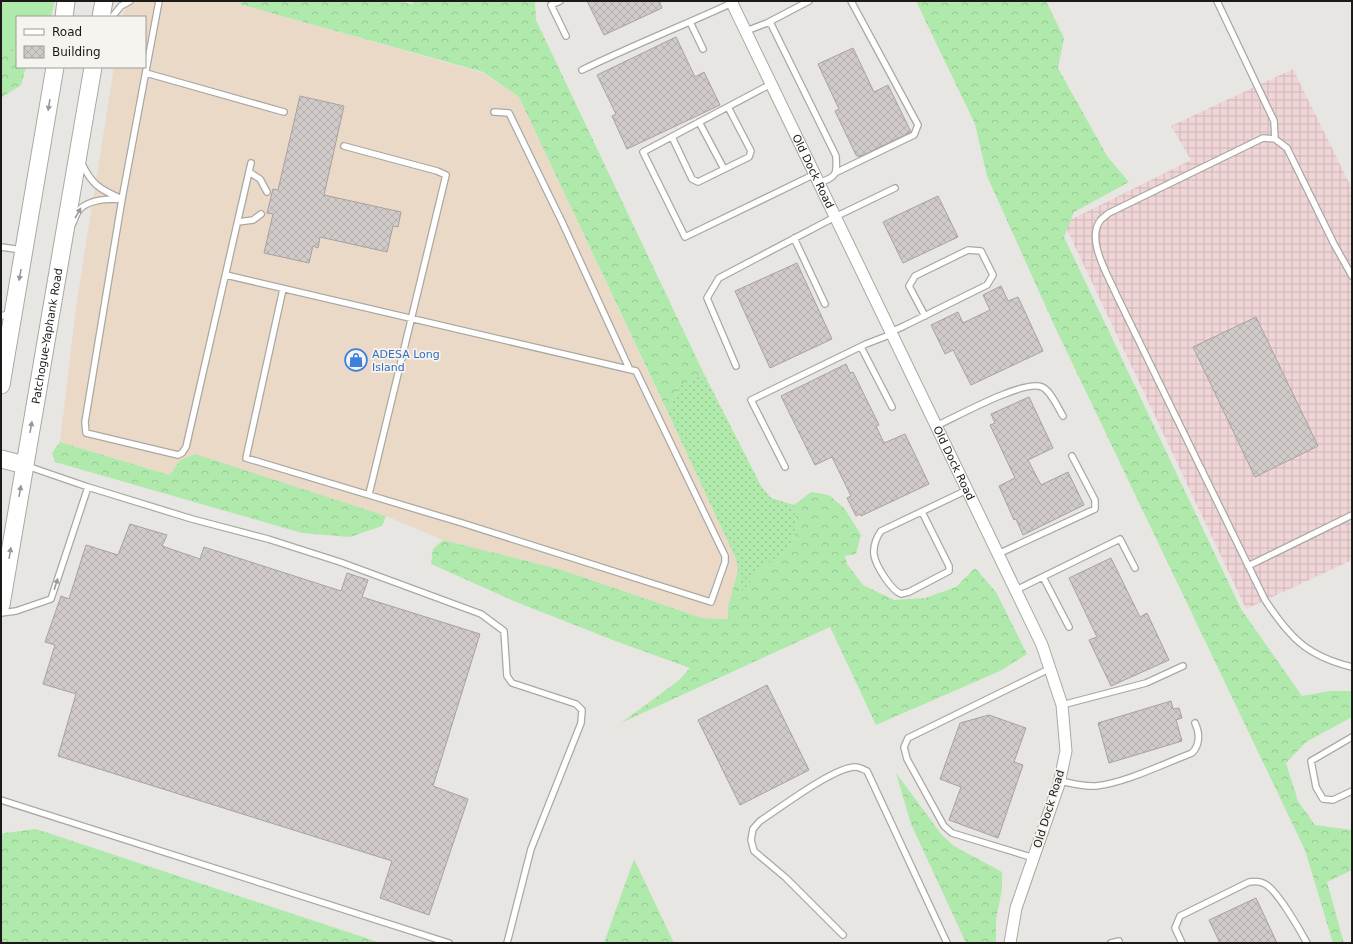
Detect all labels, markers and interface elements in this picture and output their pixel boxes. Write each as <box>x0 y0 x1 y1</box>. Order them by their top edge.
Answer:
legend <box>16 16 146 68</box>
text: Road <box>52 25 82 39</box>
text: Building <box>52 45 101 59</box>
one-way arrow <box>45 99 51 112</box>
street label: Old Dock Road <box>790 132 837 210</box>
one-way arrow <box>75 207 82 219</box>
street label: Patchogue-Yaphank Road <box>29 267 65 405</box>
one-way arrow <box>17 269 23 281</box>
shop icon: ADESA Long Island <box>343 347 369 373</box>
place label: ADESA Long Island <box>372 348 440 374</box>
one-way arrow <box>28 420 34 433</box>
street label: Old Dock Road <box>931 424 978 502</box>
one-way arrow <box>17 484 23 497</box>
one-way arrow <box>7 546 13 559</box>
one-way arrow <box>53 577 59 589</box>
street label: Old Dock Road <box>1031 768 1067 850</box>

